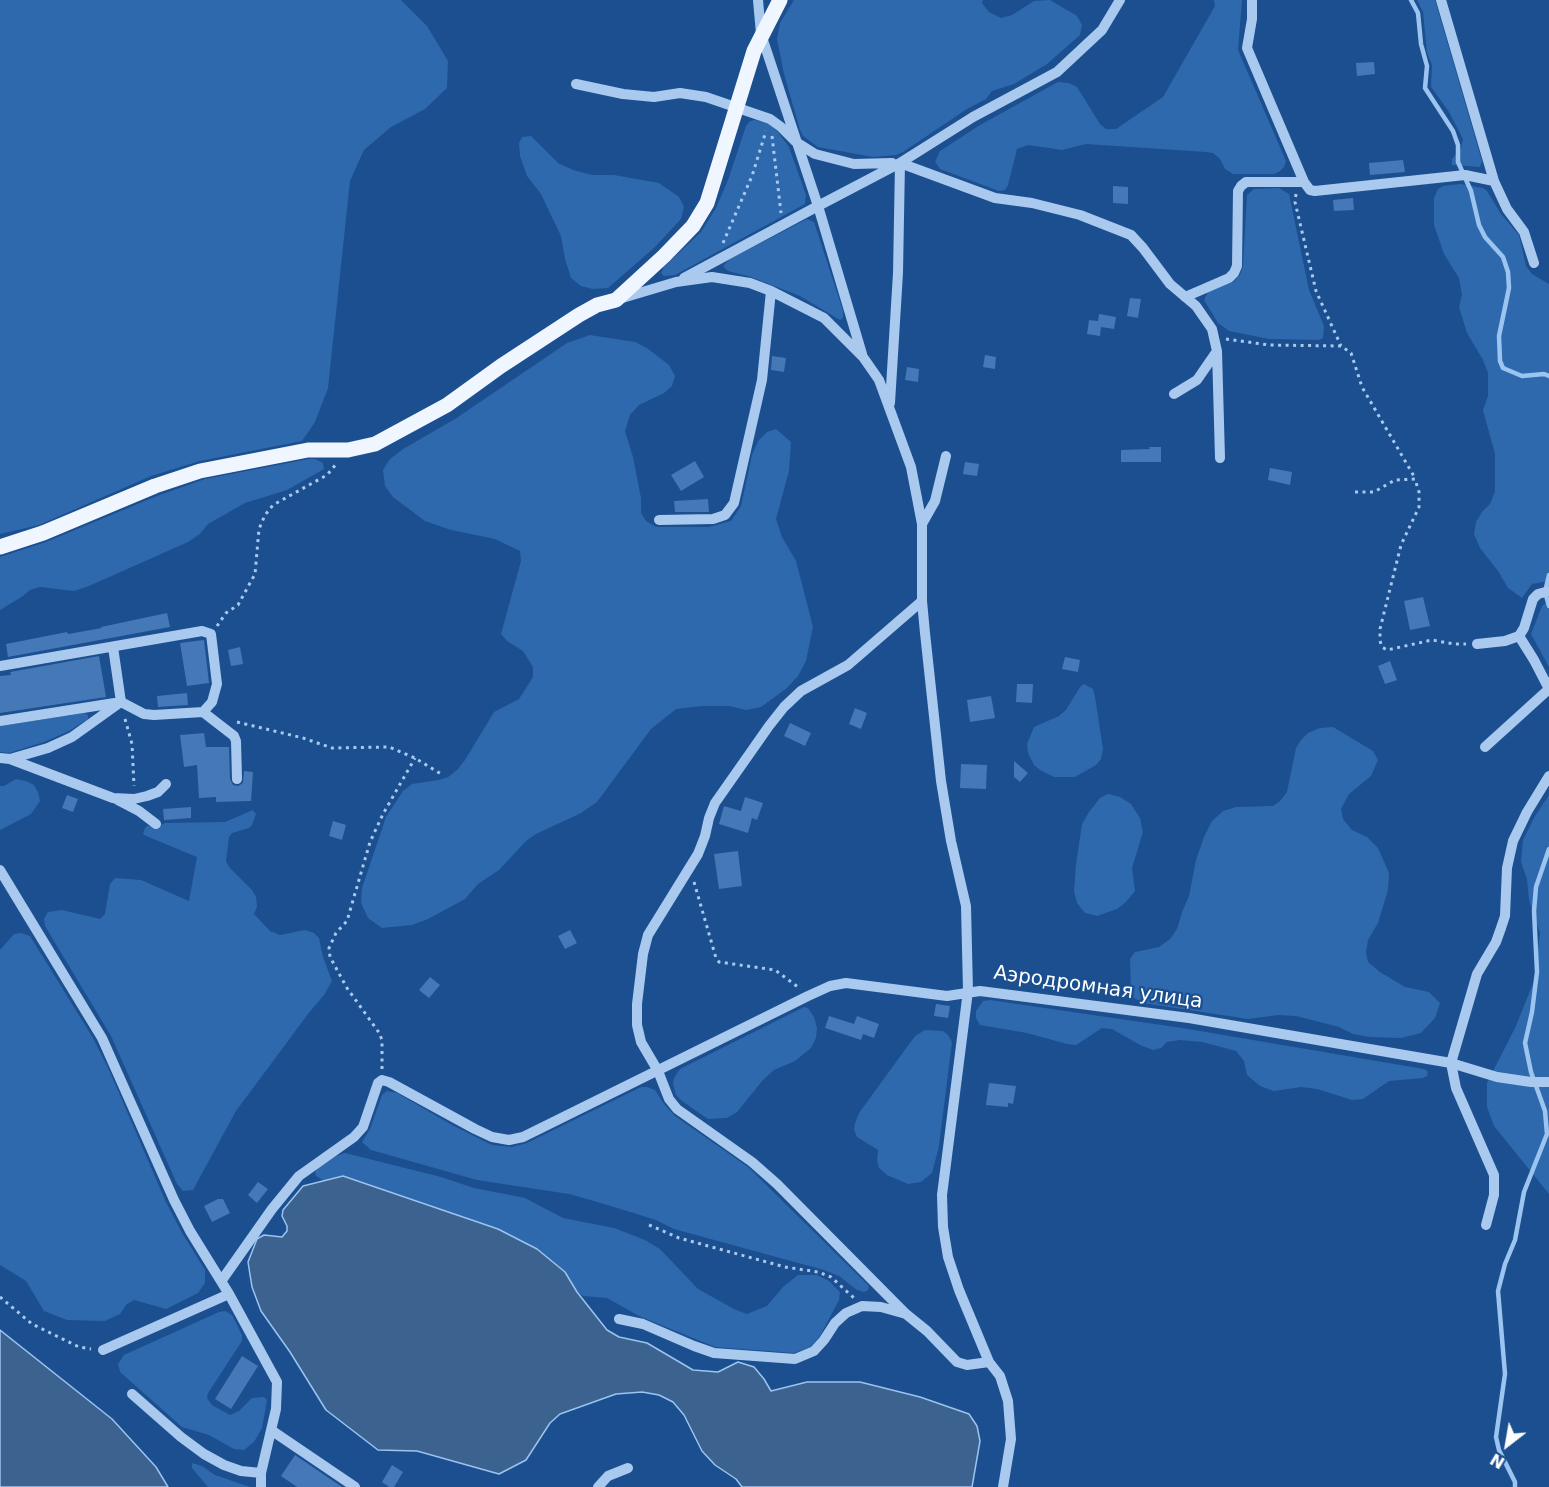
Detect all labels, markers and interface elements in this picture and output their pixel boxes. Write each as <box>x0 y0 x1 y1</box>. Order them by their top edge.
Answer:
street label: Аэродромная улица <box>992 961 1204 1015</box>
north arrow <box>1477 1415 1537 1475</box>
text: N <box>1487 1449 1508 1472</box>

